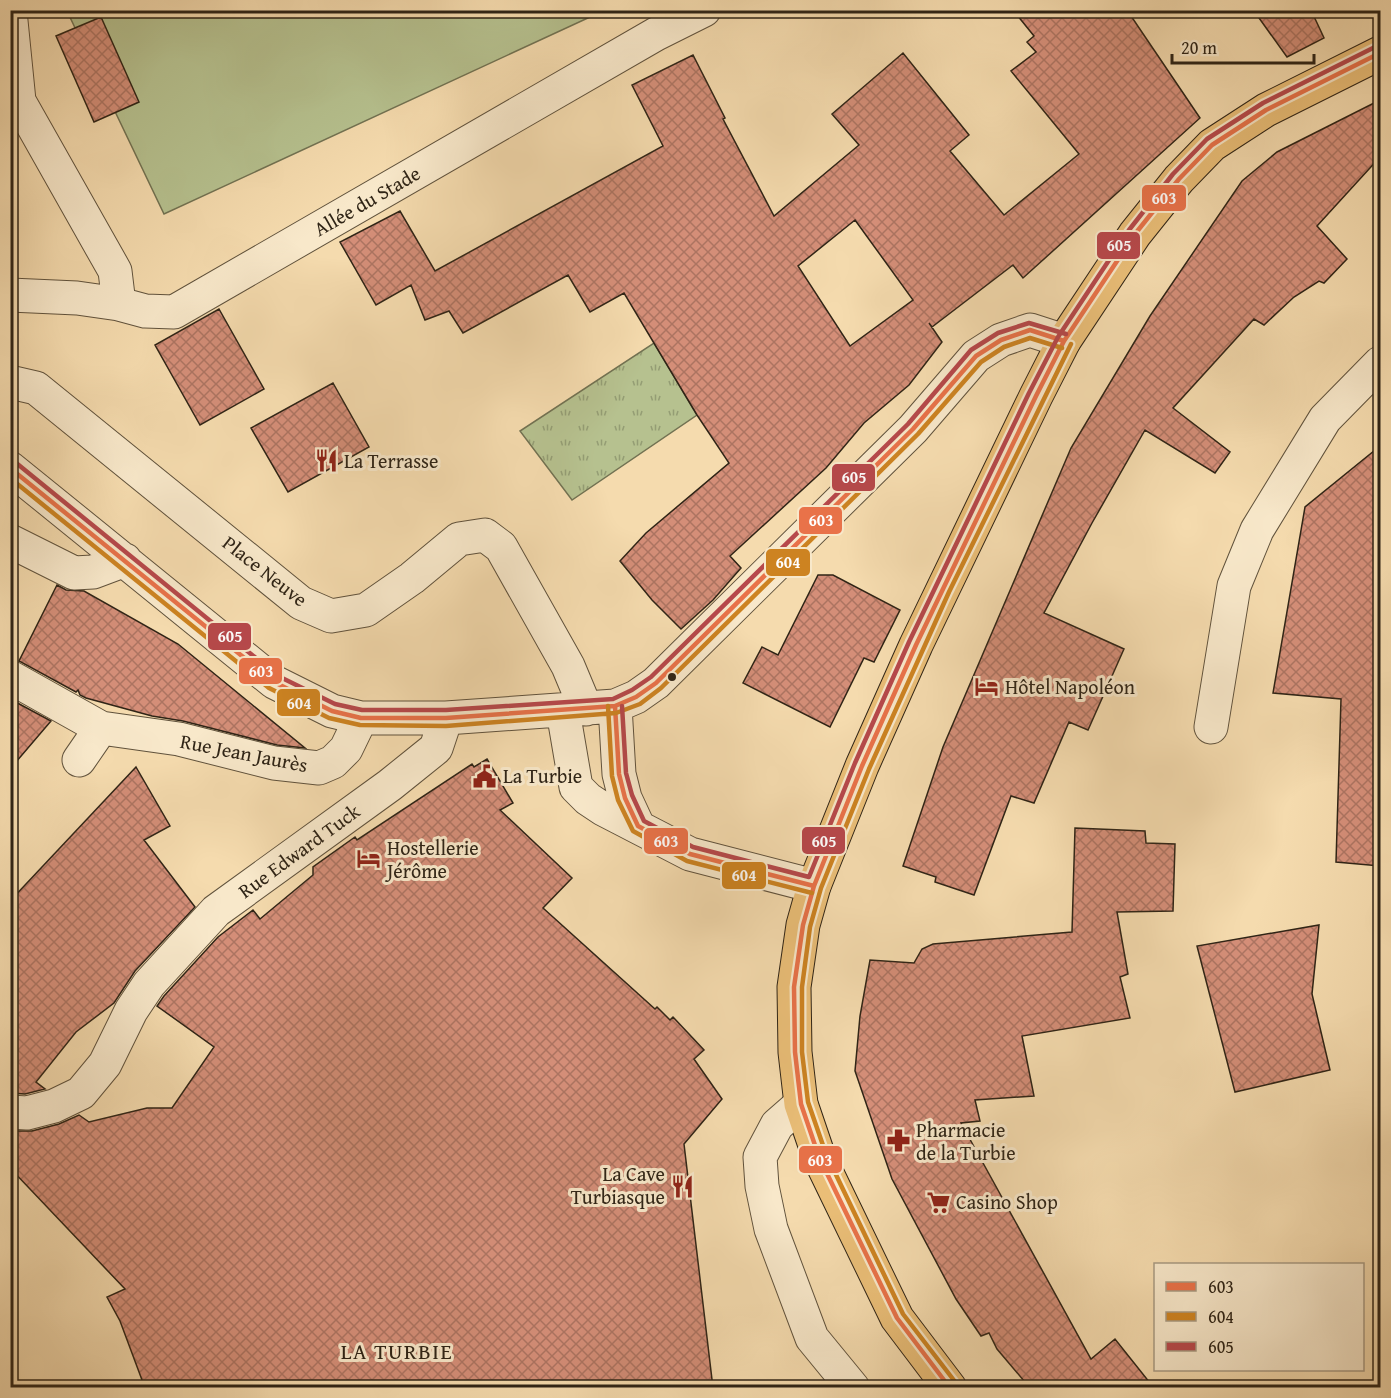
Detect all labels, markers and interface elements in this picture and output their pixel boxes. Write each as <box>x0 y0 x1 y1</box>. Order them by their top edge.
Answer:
scale bar <box>1172 27 1314 65</box>
text: 20 m <box>1181 34 1217 61</box>
street label: Allée du Stade <box>308 158 425 243</box>
line badge: 603 <box>1141 184 1187 212</box>
text: 603 <box>1152 186 1176 210</box>
line badge: 605 <box>1096 231 1141 260</box>
text: 605 <box>1107 233 1131 257</box>
place label: La Terrasse <box>344 446 438 475</box>
restaurant icon: La Terrasse <box>313 448 339 474</box>
line badge: 605 <box>831 463 876 492</box>
text: 605 <box>842 465 866 489</box>
line badge: 603 <box>798 506 843 535</box>
text: 603 <box>809 508 833 532</box>
street label: Place Neuve <box>217 528 314 613</box>
line badge: 604 <box>765 548 811 577</box>
text: 604 <box>776 550 800 574</box>
line badge: 605 <box>207 622 252 651</box>
text: 605 <box>218 624 242 648</box>
line badge: 603 <box>238 657 283 685</box>
text: 603 <box>249 659 273 683</box>
unlabelled marker <box>666 671 678 683</box>
place label: Hôtel Napoléon <box>1005 672 1135 701</box>
hotel icon: Hôtel Napoléon <box>974 674 1000 700</box>
line badge: 604 <box>276 688 321 717</box>
text: 604 <box>287 691 311 715</box>
street label: Rue Jean Jaurès <box>178 726 310 779</box>
place label: La Turbie <box>503 761 582 790</box>
public building icon: La Turbie <box>472 763 498 789</box>
street label: Rue Edward Tuck <box>232 796 366 905</box>
line badge: 605 <box>801 826 846 855</box>
line badge: 603 <box>643 827 689 855</box>
text: 603 <box>654 829 678 853</box>
text: 605 <box>812 829 836 853</box>
place label: Hostellerie Jérôme <box>384 833 479 885</box>
hotel icon: Hostellerie Jérôme <box>356 846 382 872</box>
line badge: 604 <box>721 861 767 890</box>
text: 604 <box>732 863 756 887</box>
place label: Pharmacie de la Turbie <box>916 1115 1016 1167</box>
pharmacy icon: Pharmacie de la Turbie <box>885 1128 911 1154</box>
line badge: 603 <box>798 1145 843 1174</box>
text: 603 <box>808 1148 832 1172</box>
place label: La Cave Turbiasque <box>571 1159 665 1211</box>
restaurant icon: La Cave Turbiasque <box>670 1173 696 1199</box>
place label: Casino Shop <box>956 1187 1058 1216</box>
supermarket icon: Casino Shop <box>925 1189 951 1215</box>
legend <box>1154 1263 1364 1371</box>
text: 603 <box>1208 1273 1234 1300</box>
text: 604 <box>1208 1303 1234 1330</box>
text: 605 <box>1208 1333 1234 1360</box>
district label: LA TURBIE <box>341 1335 453 1367</box>

